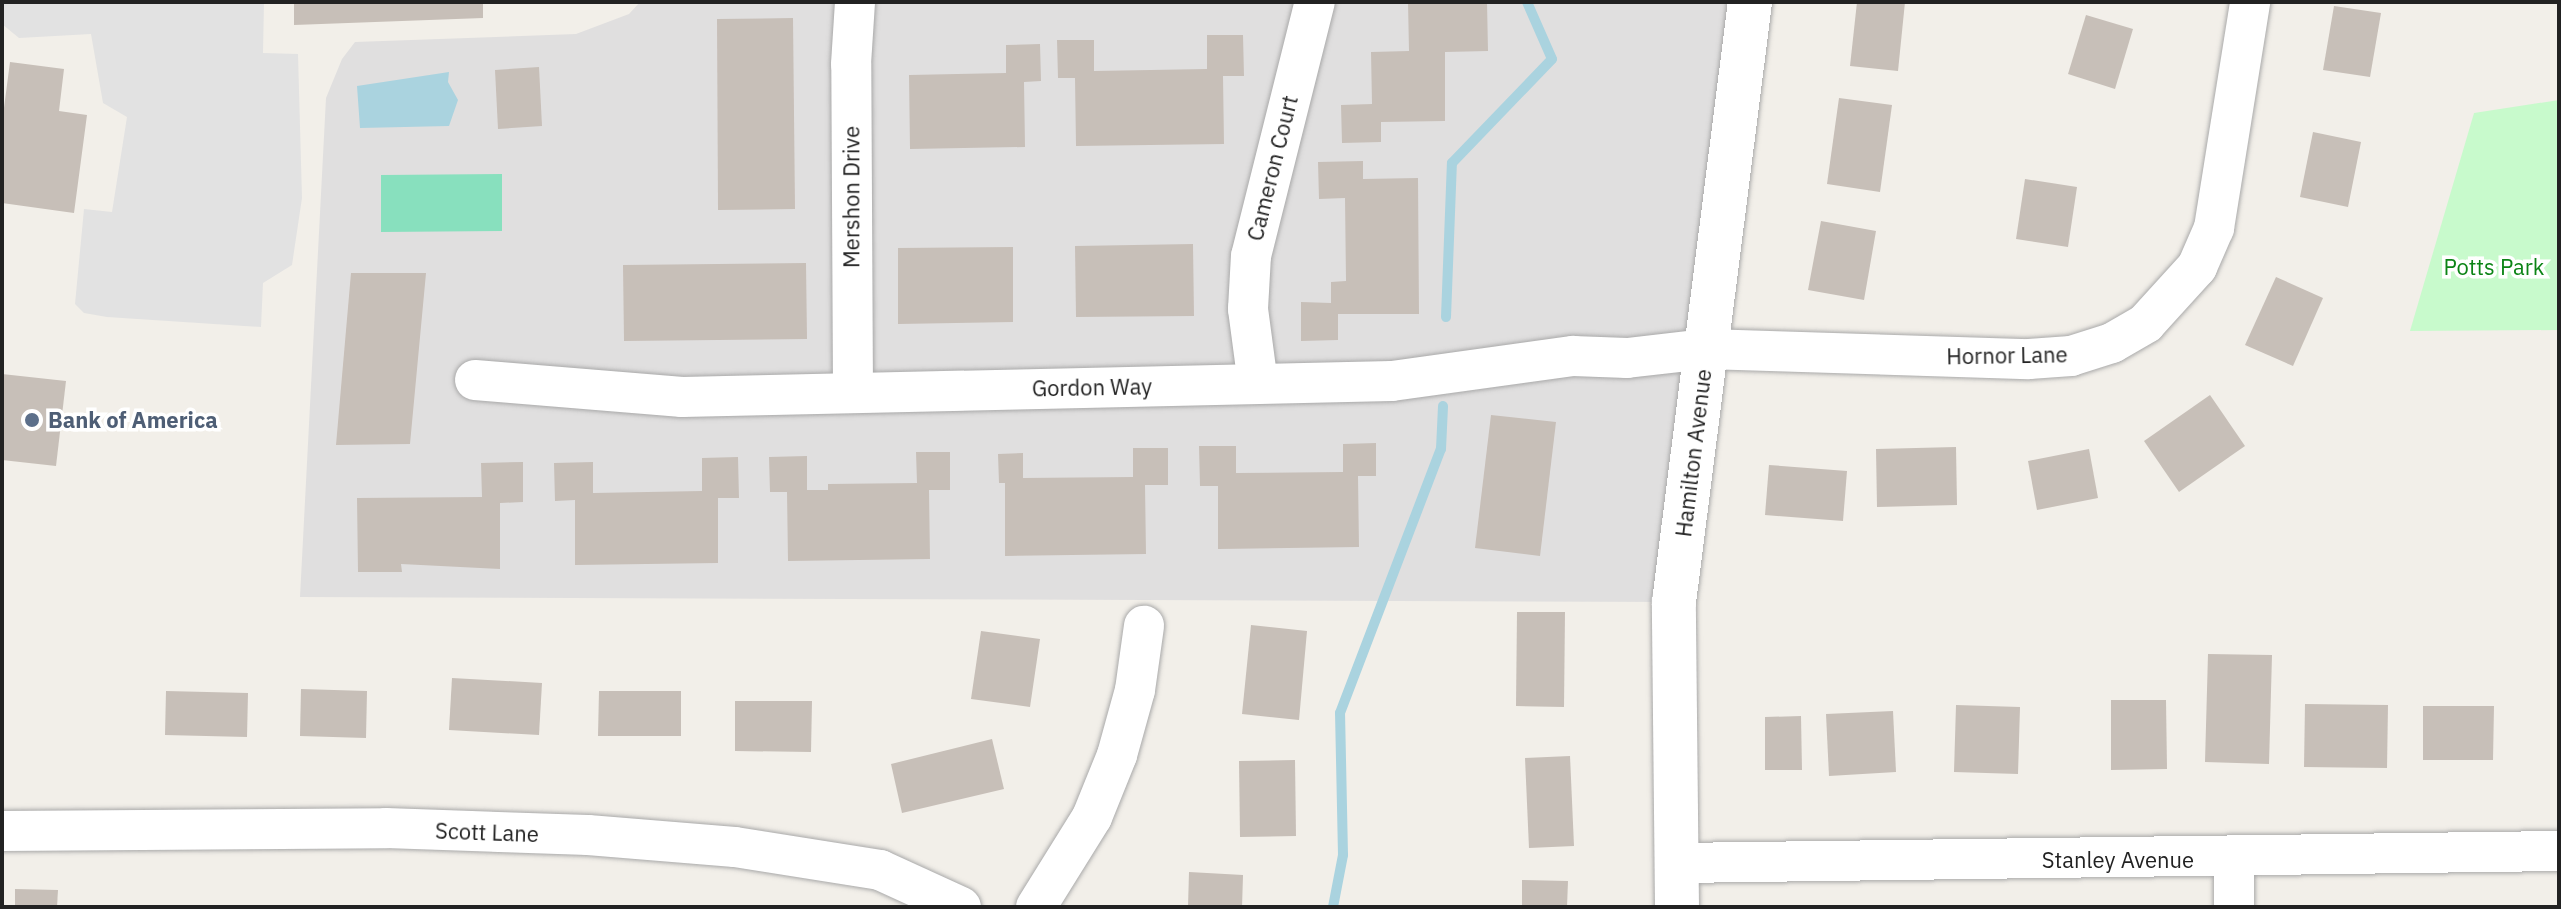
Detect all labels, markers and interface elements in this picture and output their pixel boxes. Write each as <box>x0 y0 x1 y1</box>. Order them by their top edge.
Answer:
street label: Cameron Court <box>1241 93 1303 243</box>
street label: Mershon Drive <box>838 126 864 268</box>
park label: Potts Park <box>2444 254 2544 280</box>
street label: Hornor Lane <box>1946 341 2068 369</box>
street label: Hamilton Avenue <box>1670 368 1716 538</box>
street label: Gordon Way <box>1032 373 1152 401</box>
place label: Bank of America <box>48 407 218 433</box>
marker: Bank of America <box>23 411 41 429</box>
street label: Scott Lane <box>435 817 539 847</box>
street label: Stanley Avenue <box>2042 847 2194 873</box>

